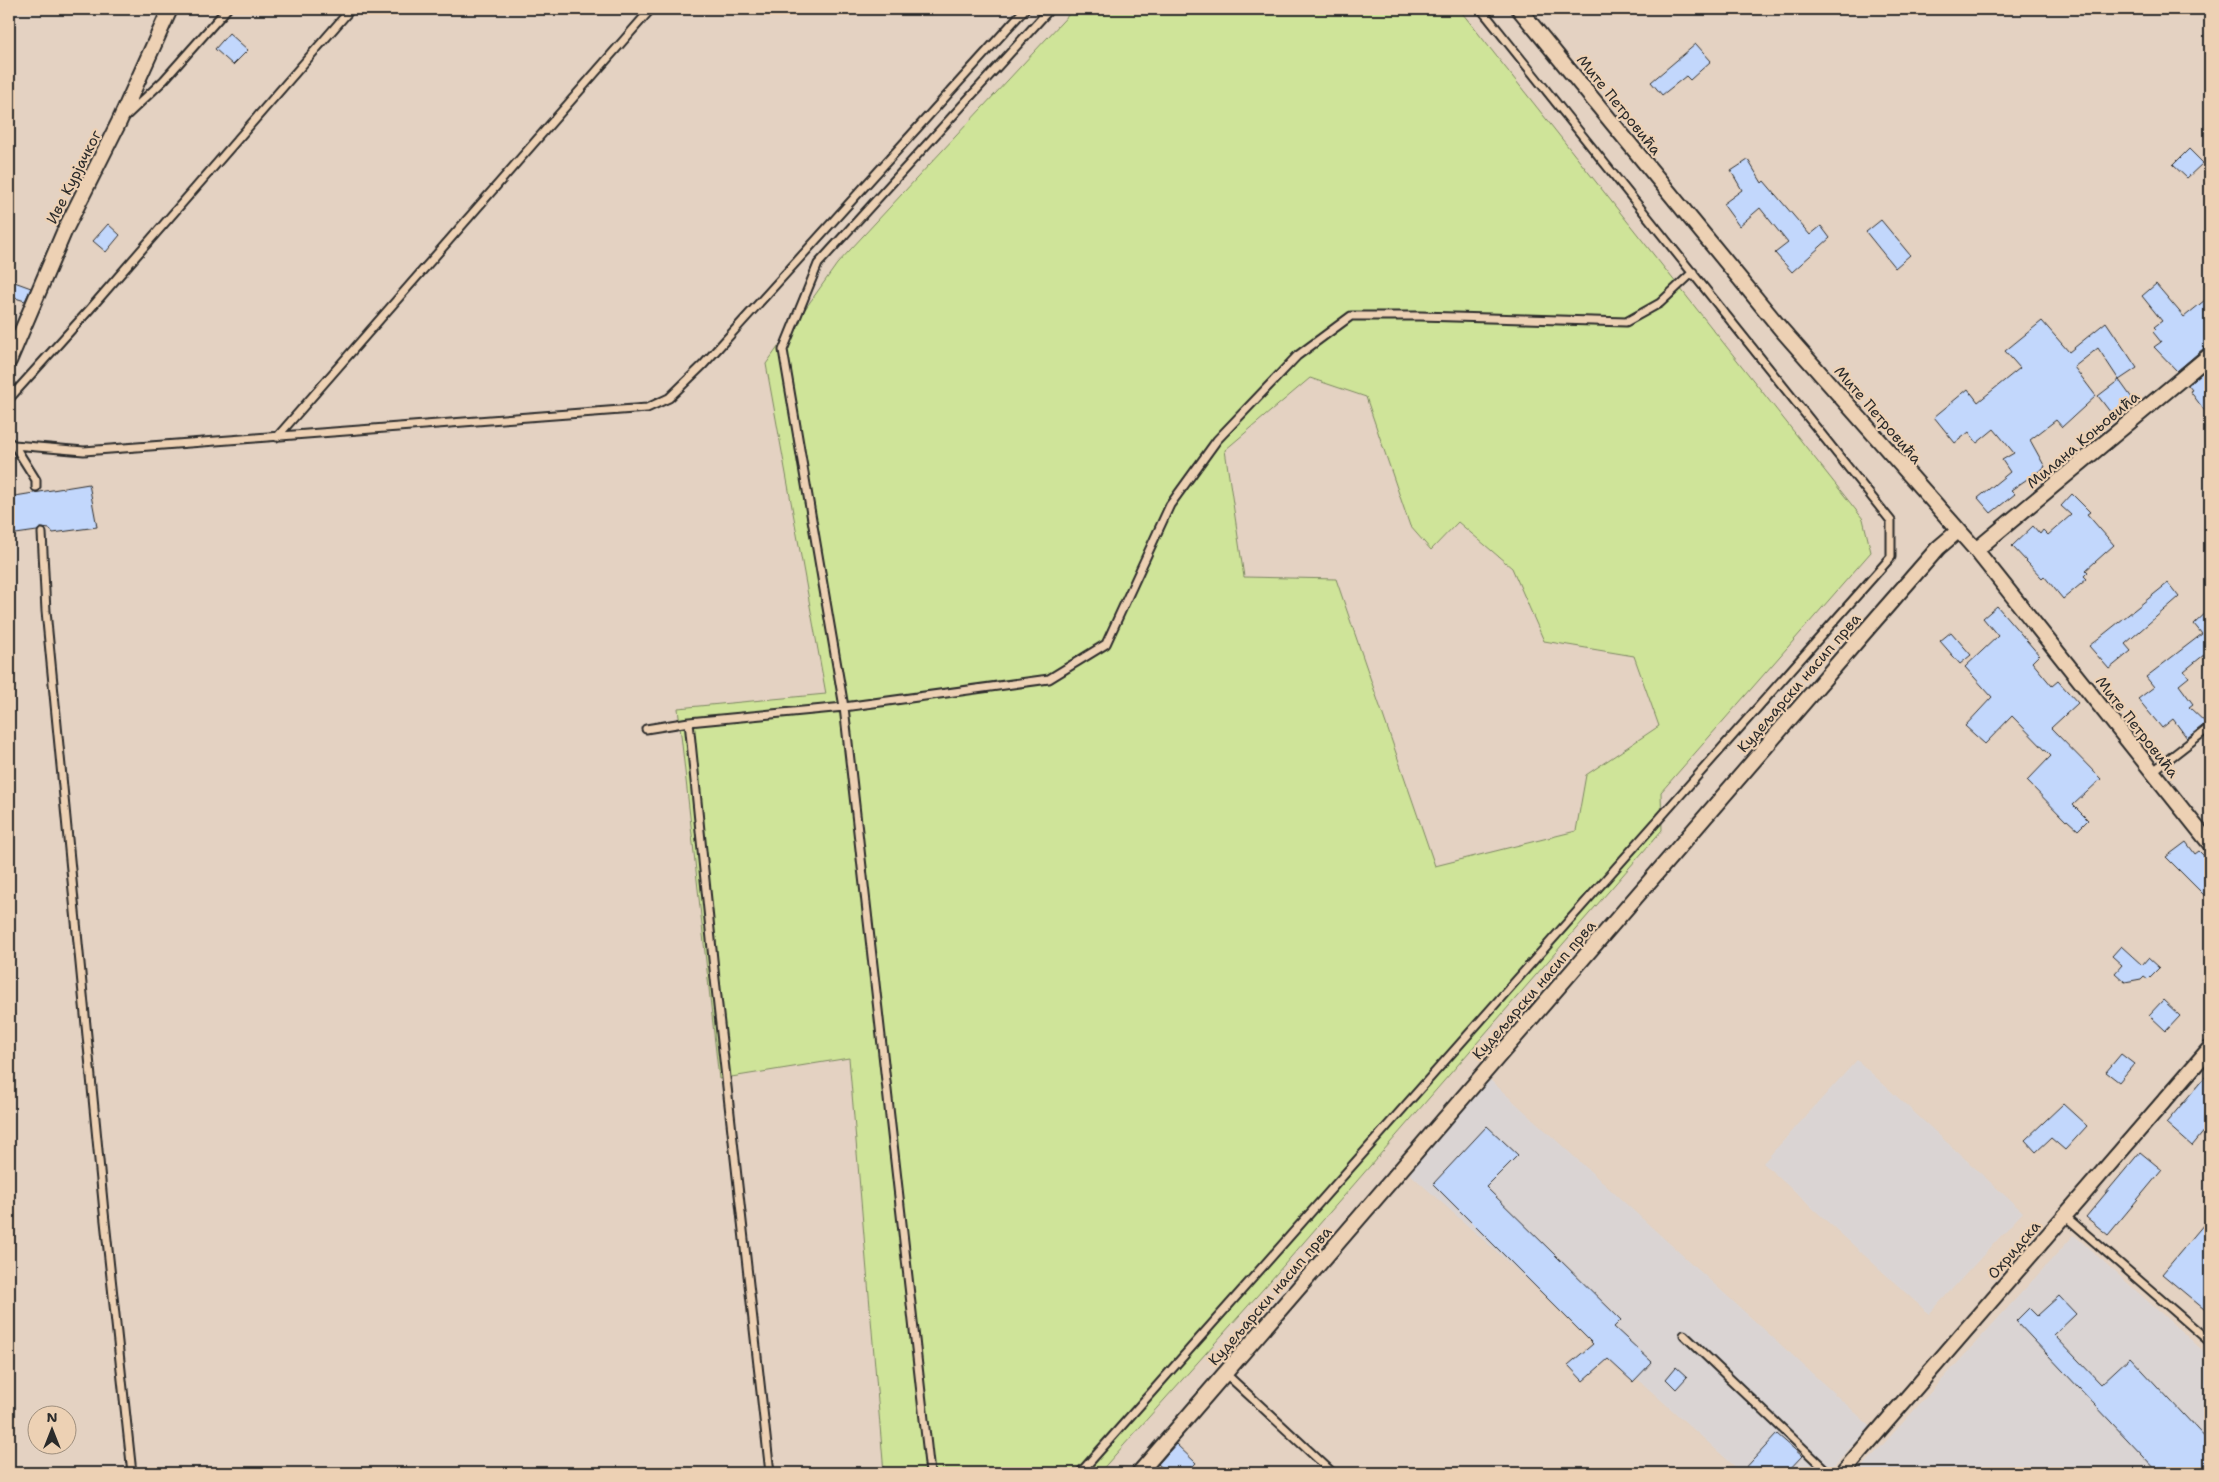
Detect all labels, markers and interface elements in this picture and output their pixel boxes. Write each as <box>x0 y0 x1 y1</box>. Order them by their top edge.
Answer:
street label: Мите Петровића <box>1572 51 1666 160</box>
street label: Иве Курјачког <box>42 127 106 227</box>
street label: Мите Петровића <box>1830 362 1927 469</box>
street label: Милана Коњовића <box>2022 386 2144 493</box>
street label: Кудељарски насип прва <box>1733 609 1865 757</box>
street label: Мите Петровића <box>2091 672 2183 783</box>
street label: Кудељарски насип прва <box>1468 916 1600 1064</box>
street label: Охридска <box>1983 1216 2045 1283</box>
street label: Кудељарски насип прва <box>1204 1222 1336 1370</box>
north arrow <box>28 1404 78 1454</box>
text: N <box>46 1408 58 1426</box>

